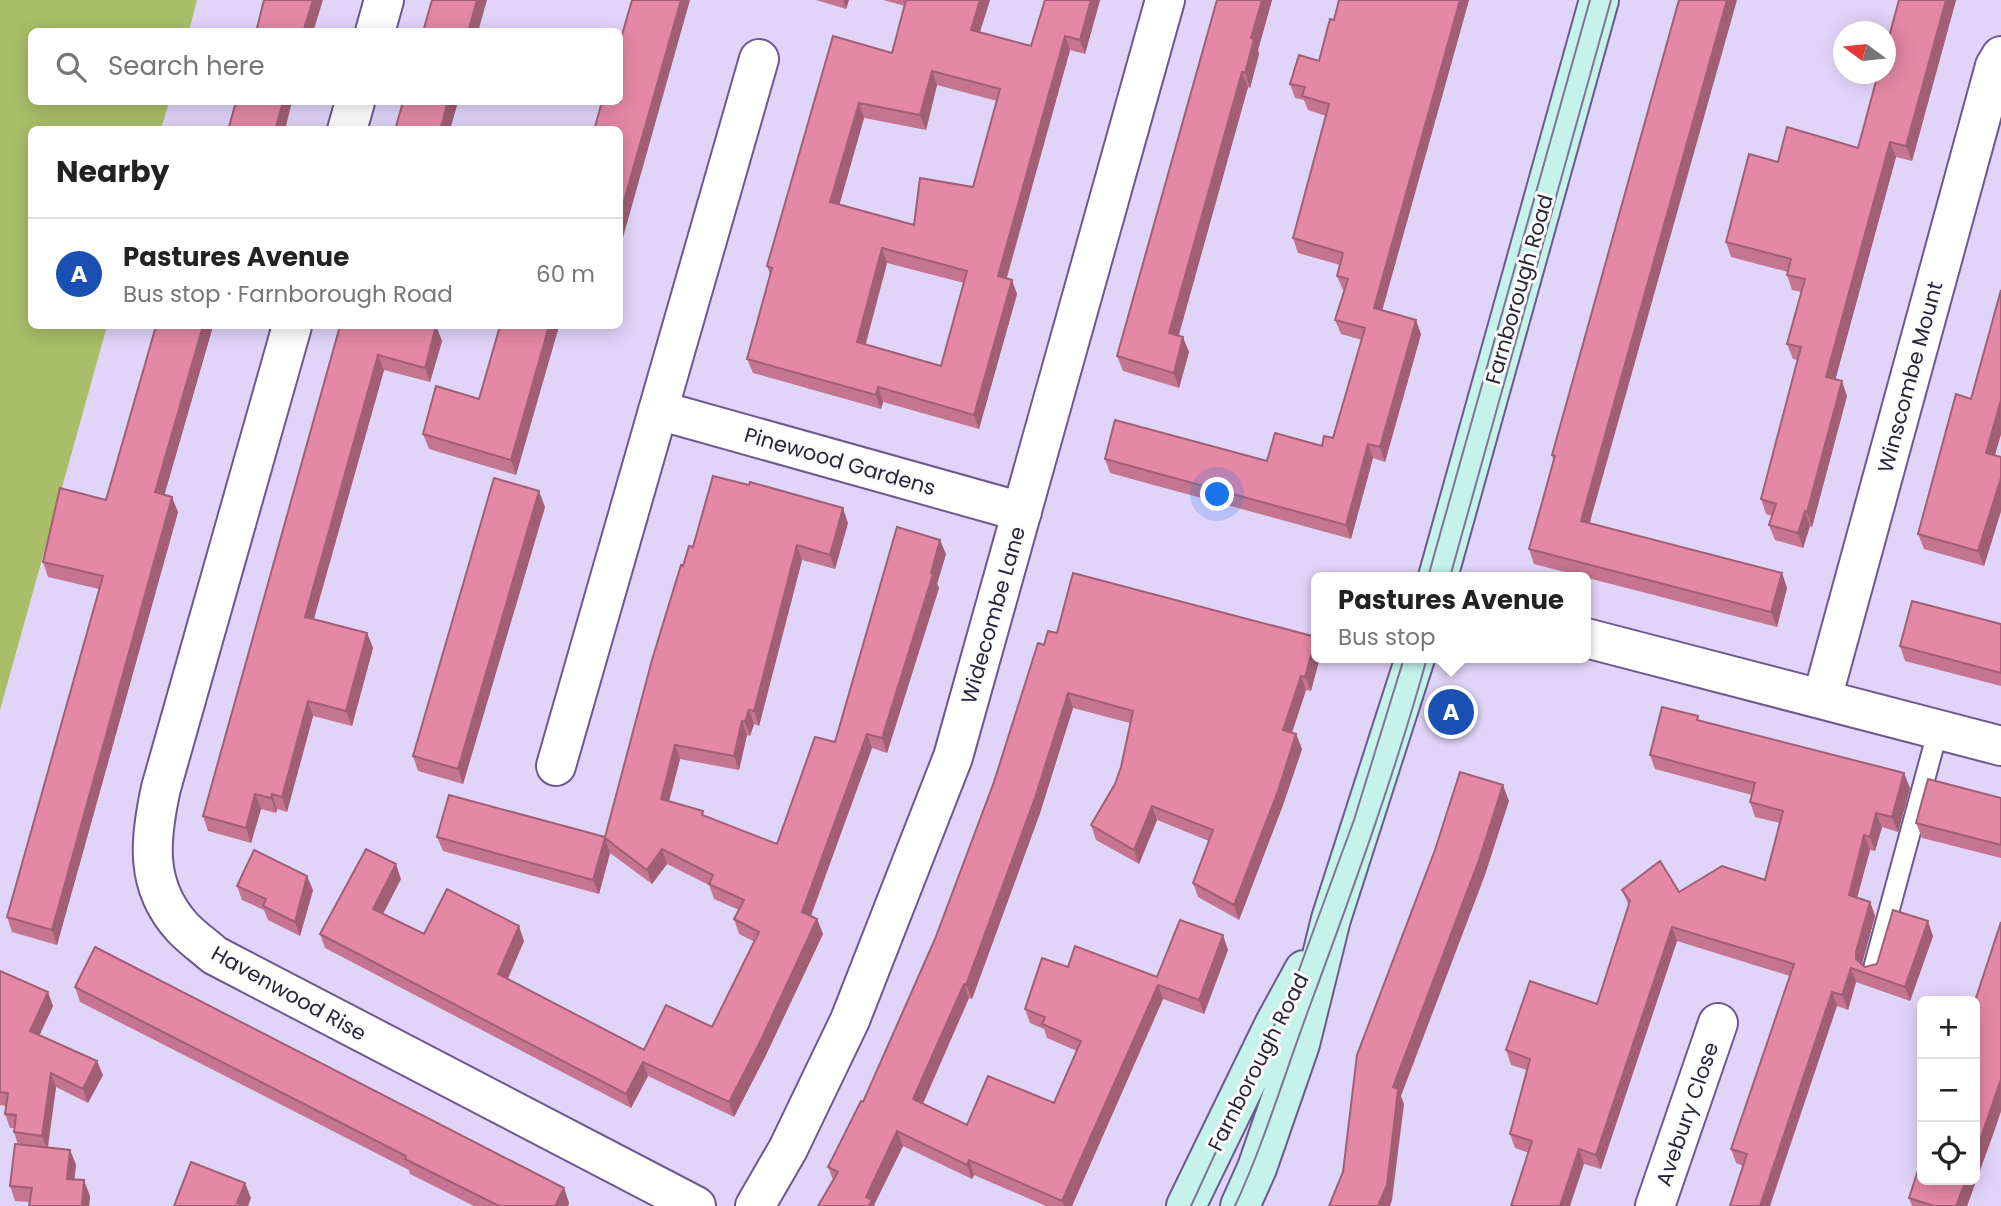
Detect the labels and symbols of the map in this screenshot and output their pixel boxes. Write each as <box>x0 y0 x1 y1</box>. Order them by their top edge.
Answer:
north arrow <box>1833 21 1896 84</box>
street label: Farnborough Road <box>1478 191 1560 387</box>
street label: Winscombe Mount <box>1871 278 1949 476</box>
street label: Pinewood Gardens <box>741 420 939 502</box>
your location <box>1200 477 1234 511</box>
street label: Widecombe Lane <box>954 523 1032 707</box>
pin: A <box>1428 686 1474 738</box>
street label: Havenwood Rise <box>206 938 372 1048</box>
street label: Farnborough Road <box>1201 968 1315 1156</box>
street label: Avebury Close <box>1649 1038 1725 1190</box>

